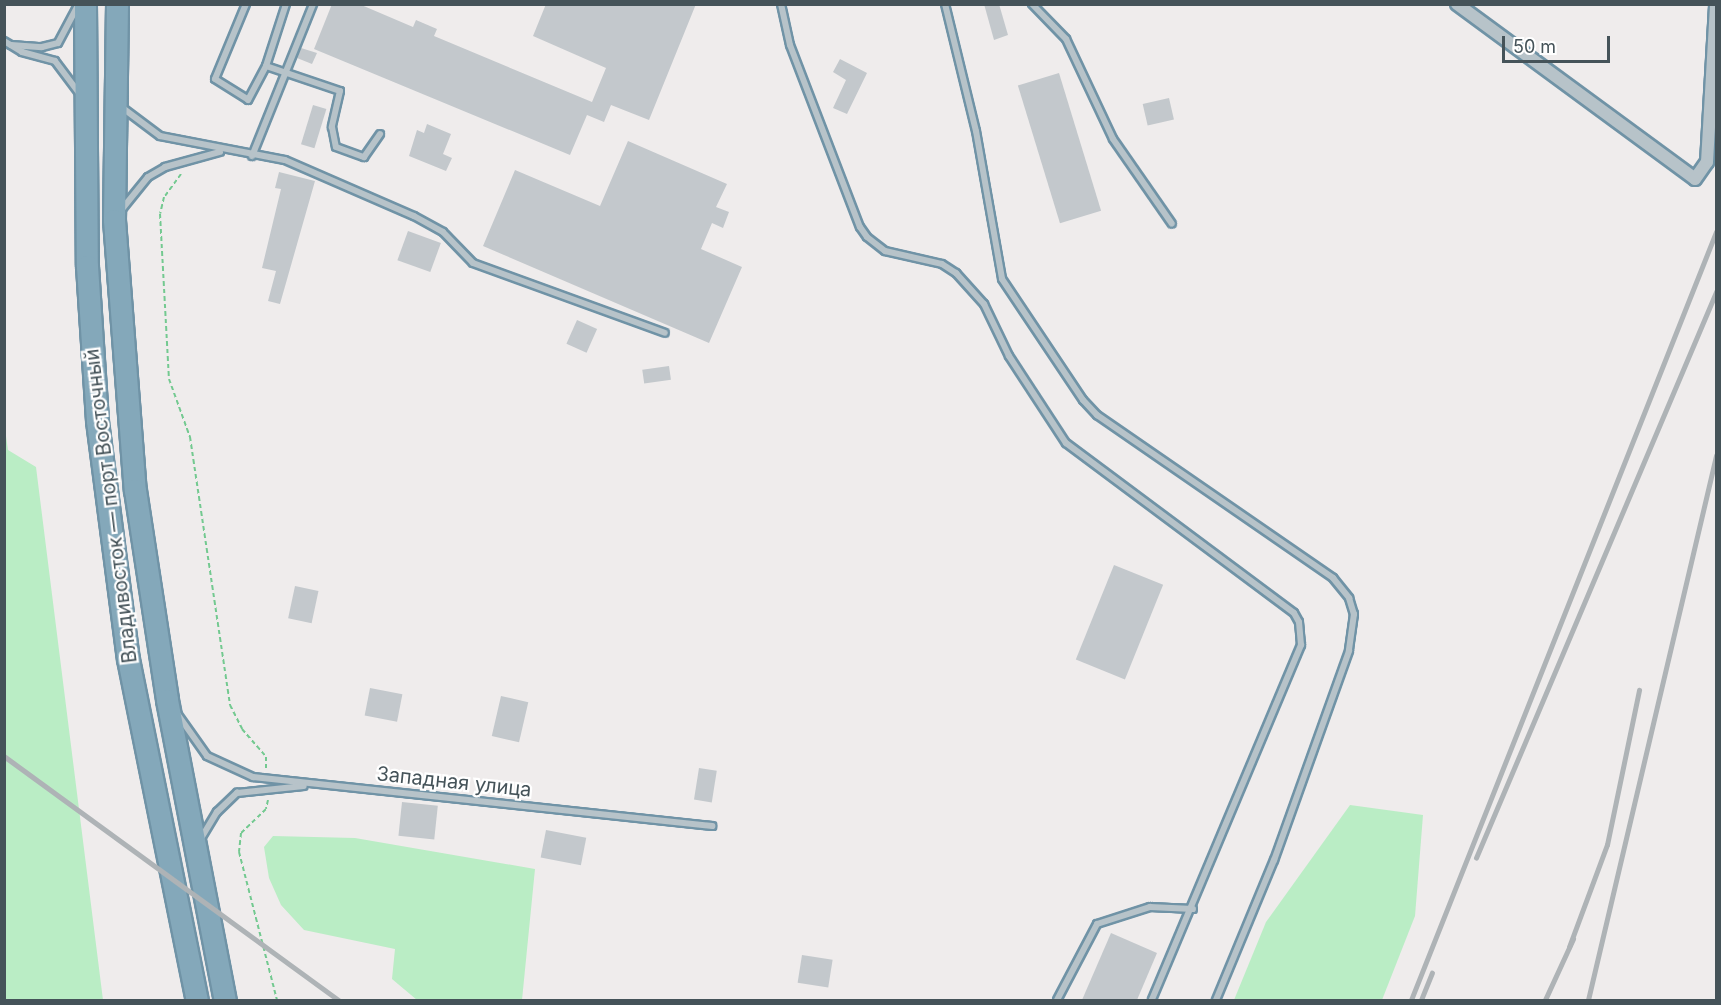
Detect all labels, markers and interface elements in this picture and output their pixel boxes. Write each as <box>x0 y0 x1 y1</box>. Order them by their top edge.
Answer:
scale bar <box>1505 24 1613 62</box>
text: 50 m <box>1513 36 1556 57</box>
street label: Владивосток — порт Восточный <box>80 347 142 665</box>
street label: Западная улица <box>375 762 533 802</box>

